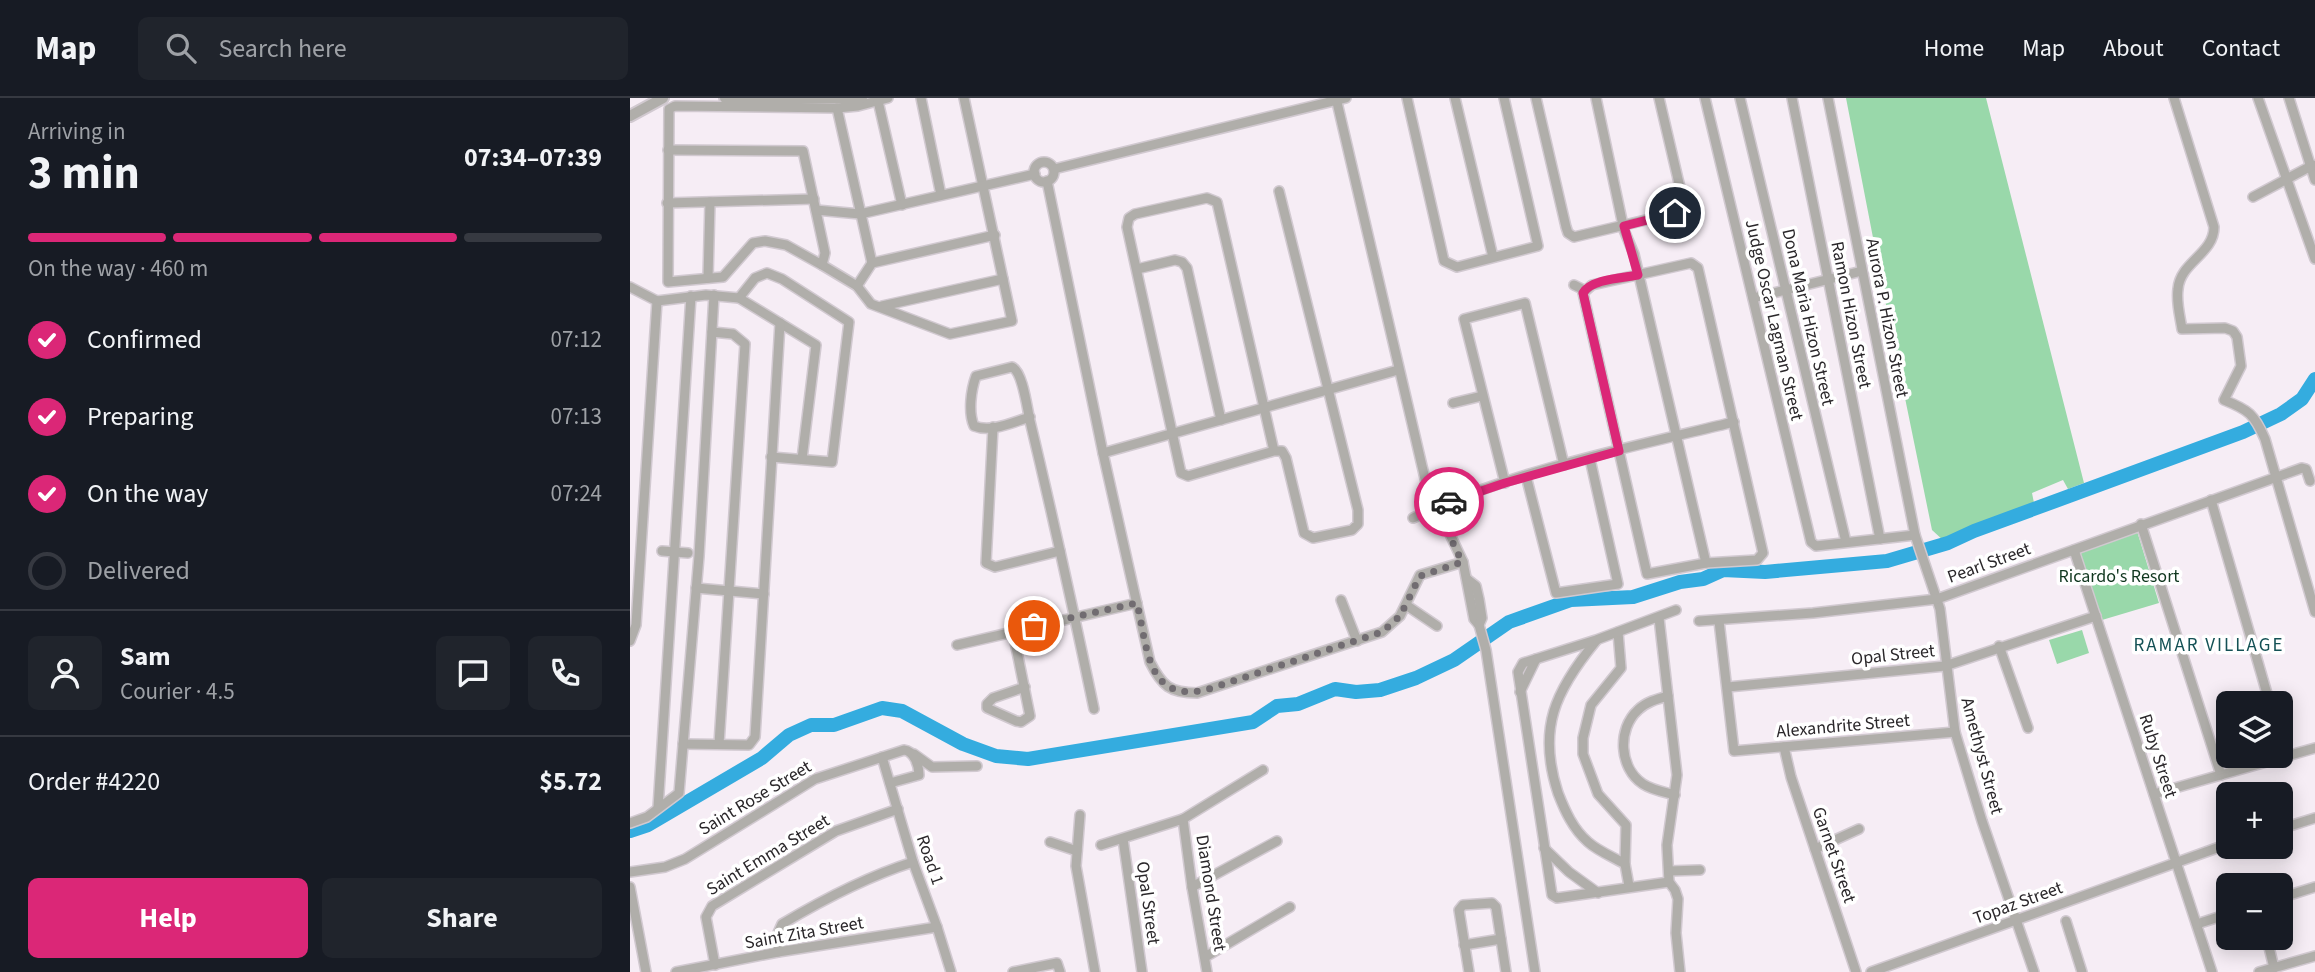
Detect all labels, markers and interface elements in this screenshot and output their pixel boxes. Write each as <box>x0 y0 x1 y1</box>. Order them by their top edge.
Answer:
search box <box>138 17 628 80</box>
text: Map <box>35 25 96 72</box>
icon: search <box>162 29 200 67</box>
text: Search here <box>218 30 347 67</box>
text: Home <box>1924 31 1984 66</box>
text: Map <box>2022 31 2065 66</box>
text: About <box>2103 31 2164 66</box>
text: Contact <box>2202 31 2280 66</box>
text: Arriving in <box>28 115 126 148</box>
text: 07:34–07:39 <box>464 139 602 176</box>
text: 3 min <box>28 141 140 206</box>
pin <box>1645 183 1705 243</box>
icon: home <box>1656 194 1694 232</box>
street label: Judge Oscar Lagman Street <box>1739 217 1809 423</box>
street label: Dona Maria Hizon Street <box>1775 226 1841 408</box>
street label: Aurora P. Hizon Street <box>1859 236 1915 400</box>
street label: Ramon Hizon Street <box>1824 239 1878 391</box>
text: On the way · 460 m <box>28 252 208 285</box>
icon: check <box>28 321 66 359</box>
text: Confirmed <box>87 321 202 358</box>
text: 07:12 <box>551 323 602 356</box>
icon: check <box>28 398 66 436</box>
text: Preparing <box>87 398 193 435</box>
text: 07:13 <box>551 400 602 433</box>
courier <box>1414 467 1484 537</box>
icon: check <box>28 475 66 513</box>
text: On the way <box>87 475 208 512</box>
text: 07:24 <box>551 477 602 510</box>
icon: car <box>1430 483 1468 521</box>
street label: Pearl Street <box>1944 536 2034 590</box>
text: Delivered <box>87 552 190 589</box>
park label: Ricardo's Resort <box>2059 564 2179 589</box>
pin <box>1004 596 1064 656</box>
icon: bag <box>1015 607 1053 645</box>
district label: RAMAR VILLAGE <box>2134 632 2284 659</box>
button: person <box>28 636 102 710</box>
button: chat <box>436 636 510 710</box>
button: phone <box>528 636 602 710</box>
text: Sam <box>120 638 170 675</box>
street label: Opal Street <box>1850 638 1936 672</box>
text: Courier · 4.5 <box>120 675 235 708</box>
map controls <box>2216 691 2293 950</box>
button: layers <box>2216 691 2293 768</box>
street label: Amethyst Street <box>1954 695 2010 817</box>
street label: Alexandrite Street <box>1775 708 1911 744</box>
street label: Ruby Street <box>2133 711 2183 801</box>
street label: Saint Rose Street <box>694 754 816 842</box>
text: Order #4220 <box>28 763 160 800</box>
text: $5.72 <box>539 763 602 800</box>
button: + <box>2216 782 2293 859</box>
street label: Garnet Street <box>1806 804 1862 906</box>
street label: Saint Emma Street <box>702 808 834 902</box>
street label: Road 1 <box>910 832 950 888</box>
street label: Diamond Street <box>1189 833 1233 953</box>
street label: Opal Street <box>1130 860 1166 946</box>
button: − <box>2216 873 2293 950</box>
street label: Topaz Street <box>1970 875 2066 931</box>
button: Help <box>28 878 308 958</box>
button: Share <box>322 878 602 958</box>
street label: Saint Zita Street <box>743 910 865 956</box>

